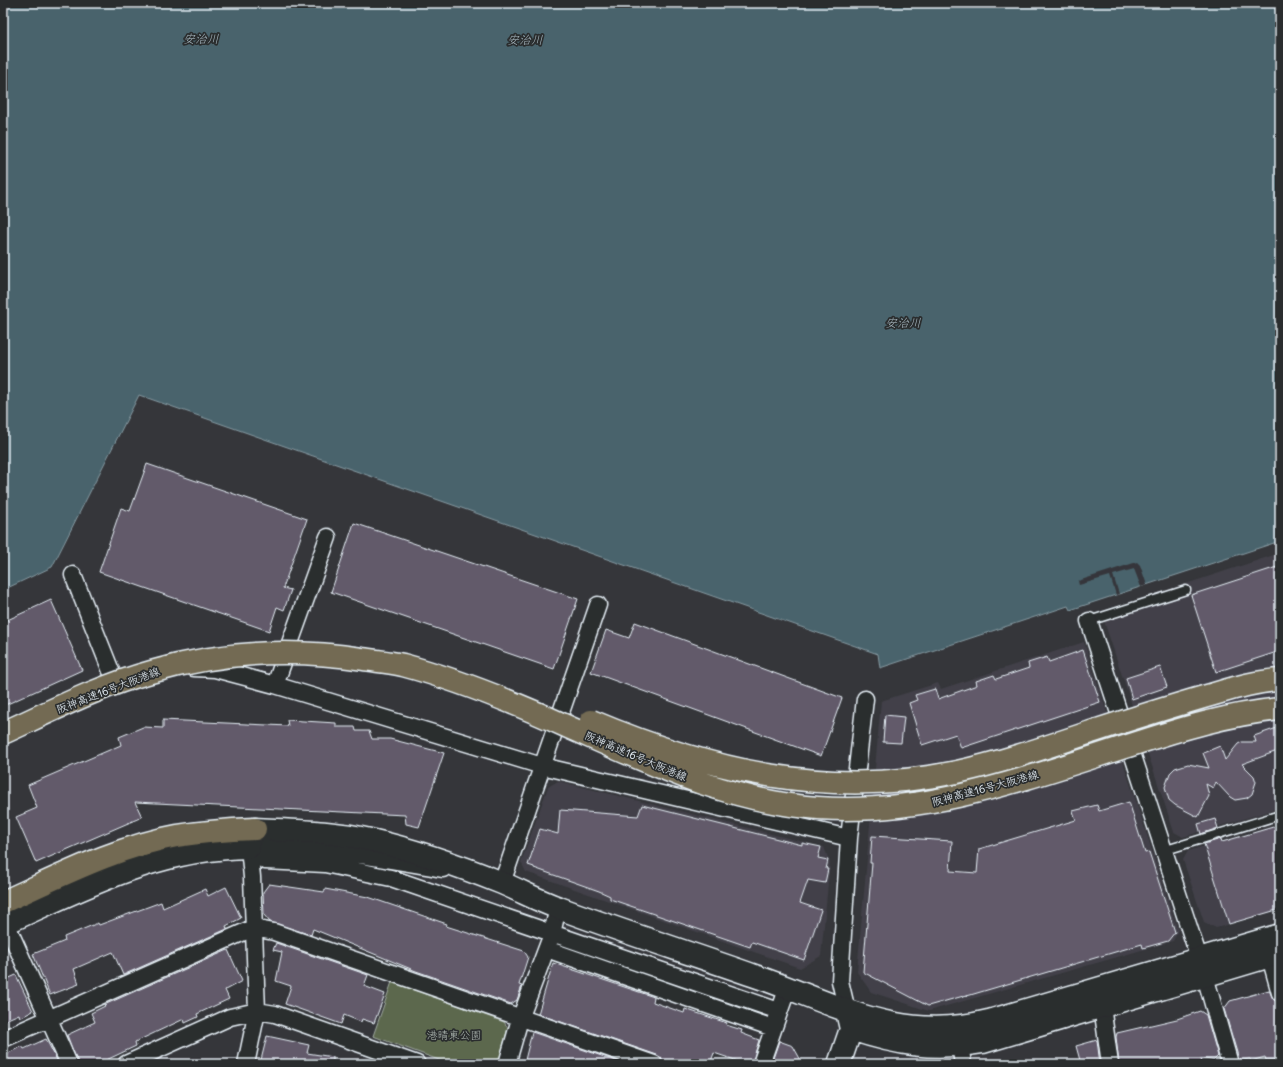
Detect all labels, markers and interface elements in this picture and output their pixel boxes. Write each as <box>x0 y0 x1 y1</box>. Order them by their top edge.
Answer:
water label: 安治川 <box>183 31 219 46</box>
water label: 安治川 <box>507 32 543 47</box>
water label: 安治川 <box>885 315 921 330</box>
street label: 阪神高速16号大阪港線 <box>54 664 162 716</box>
street label: 阪神高速16号大阪港線 <box>583 728 689 784</box>
street label: 阪神高速16号大阪港線 <box>930 767 1040 809</box>
park label: 港晴東公園 <box>427 1028 482 1042</box>

